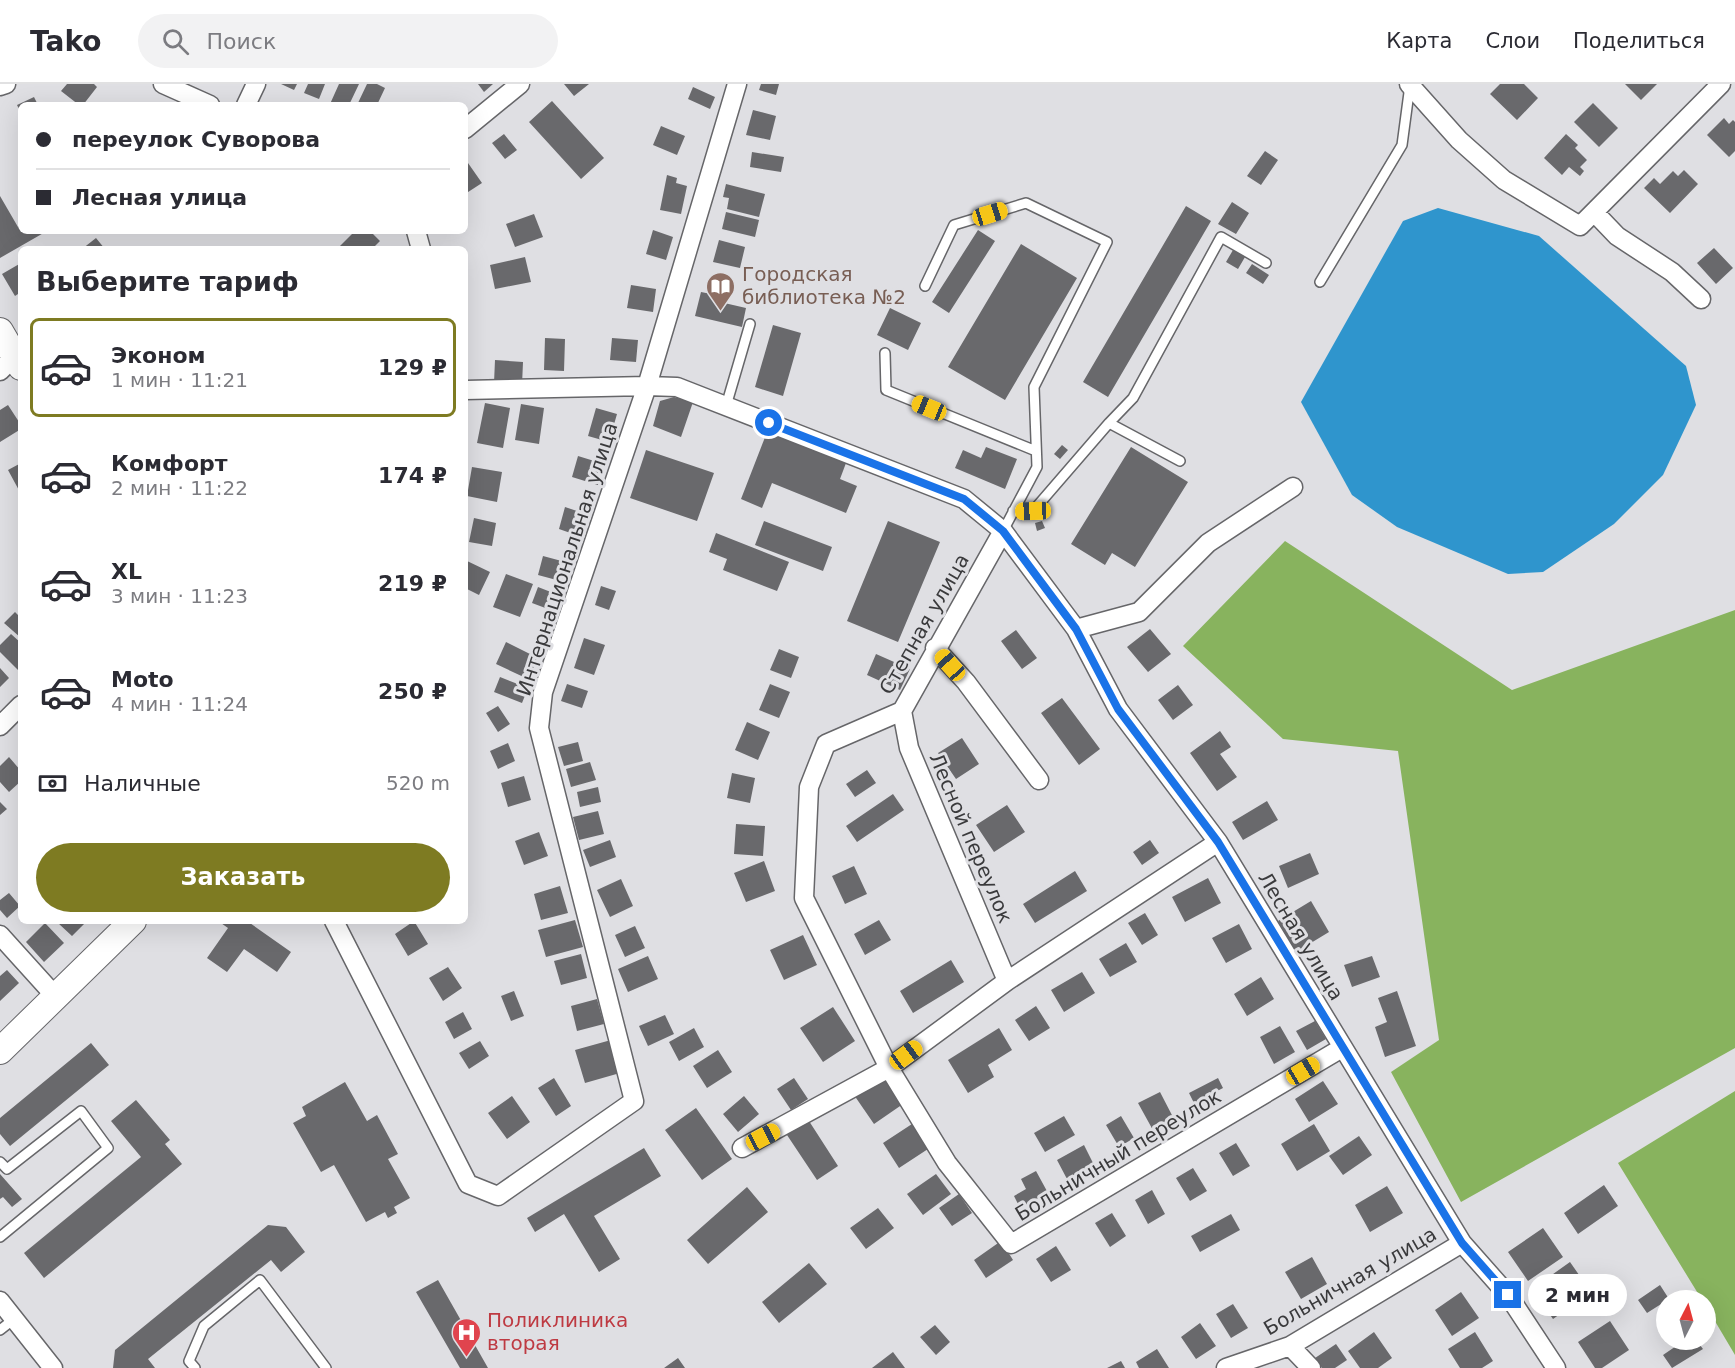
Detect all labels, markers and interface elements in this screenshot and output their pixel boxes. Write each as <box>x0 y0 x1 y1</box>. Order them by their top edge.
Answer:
search box <box>138 14 558 68</box>
text: Tako <box>30 25 102 58</box>
icon: search <box>159 25 192 58</box>
text: Поиск <box>207 29 276 54</box>
text: Карта <box>1386 29 1452 53</box>
text: Слои <box>1485 29 1540 53</box>
text: Поделиться <box>1573 29 1705 53</box>
text: переулок Суворова <box>72 127 320 152</box>
text: Лесная улица <box>72 185 247 210</box>
car <box>970 200 1010 228</box>
place label: Городская библиотека №2 <box>742 262 906 309</box>
text: Выберите тариф <box>36 266 299 297</box>
library icon: Городская библиотека №2 <box>705 270 737 312</box>
icon: car <box>39 341 93 395</box>
text: Эконом <box>111 343 206 368</box>
text: 129 ₽ <box>378 355 447 380</box>
text: 1 мин · 11:21 <box>111 368 248 392</box>
car <box>909 393 949 423</box>
route start <box>755 409 782 436</box>
street label: Интернациональная улица <box>511 419 623 699</box>
icon: car <box>39 449 93 503</box>
text: Комфорт <box>111 451 228 476</box>
text: 174 ₽ <box>378 463 447 488</box>
text: 2 мин · 11:22 <box>111 476 248 500</box>
car <box>1015 501 1051 521</box>
street label: Степная улица <box>874 549 974 699</box>
icon: car <box>39 557 93 611</box>
text: XL <box>111 559 142 584</box>
text: 219 ₽ <box>378 571 447 596</box>
text: 3 мин · 11:23 <box>111 584 248 608</box>
car <box>931 646 969 684</box>
icon: car <box>39 665 93 719</box>
text: Moto <box>111 667 174 692</box>
text: 250 ₽ <box>378 679 447 704</box>
text: 4 мин · 11:24 <box>111 692 248 716</box>
street label: Лесной переулок <box>924 749 1018 927</box>
icon: cash <box>36 767 69 800</box>
text: Наличные <box>84 771 201 796</box>
text: 520 m <box>386 771 450 795</box>
button: Заказать <box>36 843 450 912</box>
street label: Лесная улица <box>1253 867 1349 1005</box>
car <box>886 1037 926 1073</box>
car <box>1283 1054 1323 1088</box>
street label: Больничный переулок <box>1011 1084 1225 1226</box>
car <box>743 1121 783 1153</box>
street label: Больничная улица <box>1259 1222 1441 1340</box>
callout: 2 мин <box>1529 1274 1628 1316</box>
route end <box>1494 1281 1521 1308</box>
text: 2 мин <box>1545 1283 1610 1307</box>
north arrow <box>1656 1290 1716 1350</box>
map controls <box>1656 1290 1716 1350</box>
place label: Поликлиника вторая <box>487 1308 628 1355</box>
hospital icon: Поликлиника вторая <box>450 1316 482 1358</box>

